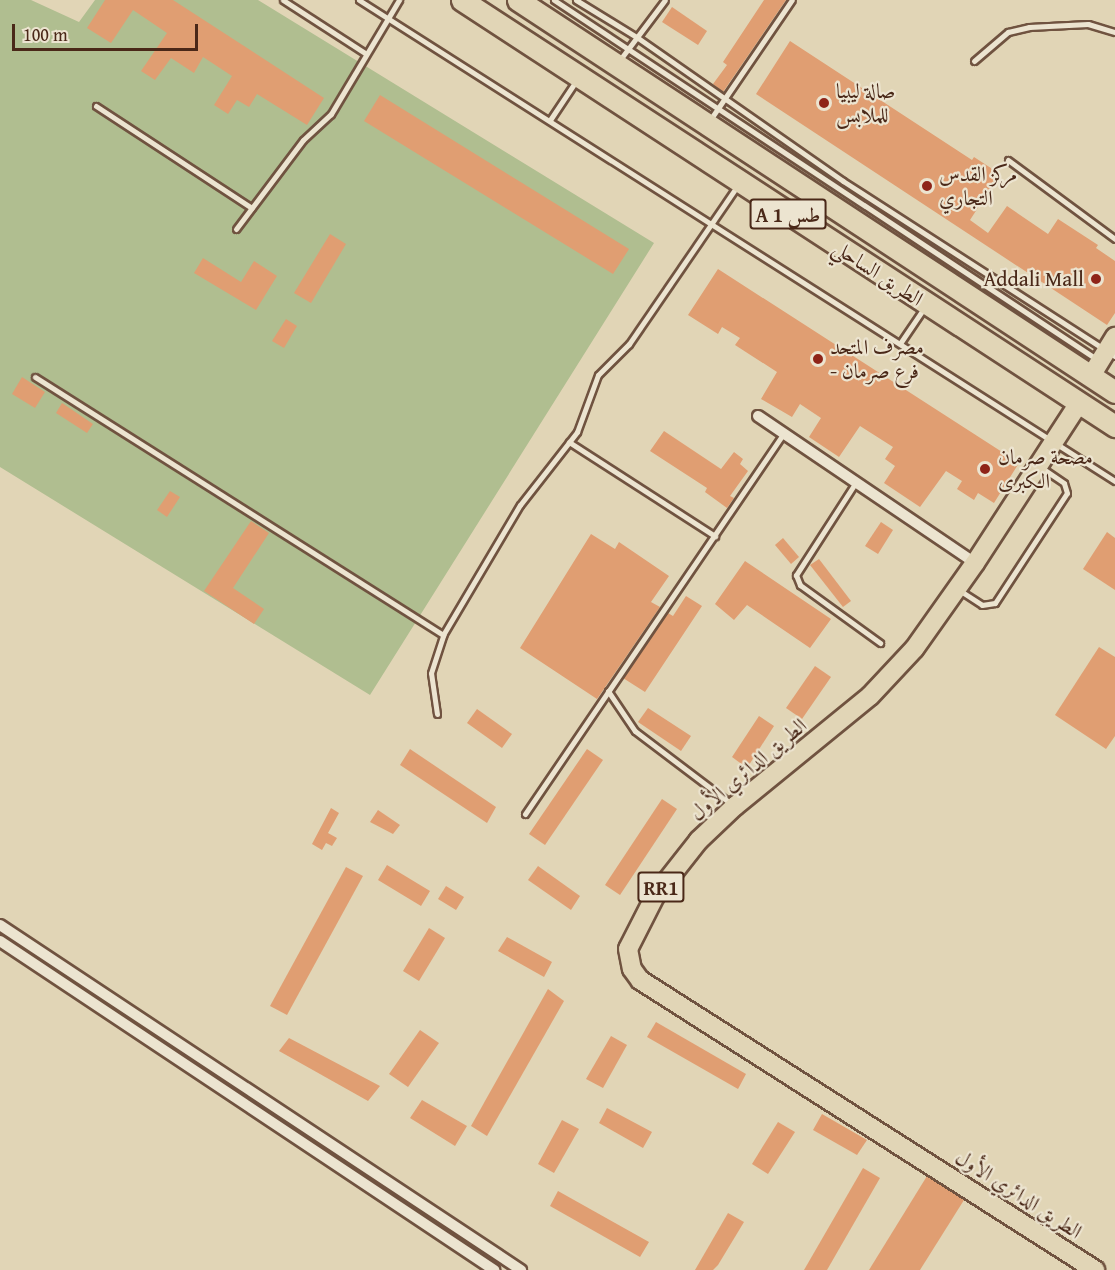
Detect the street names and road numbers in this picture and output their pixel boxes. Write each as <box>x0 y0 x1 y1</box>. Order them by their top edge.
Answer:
road number: A 1 طس <box>749 197 827 231</box>
street label: الطريق الساحلي <box>828 235 928 311</box>
street label: الطريق الدائري الأول <box>684 713 812 825</box>
road number: RR1 <box>637 870 685 904</box>
street label: الطريق الدائري الأول <box>951 1144 1087 1244</box>

